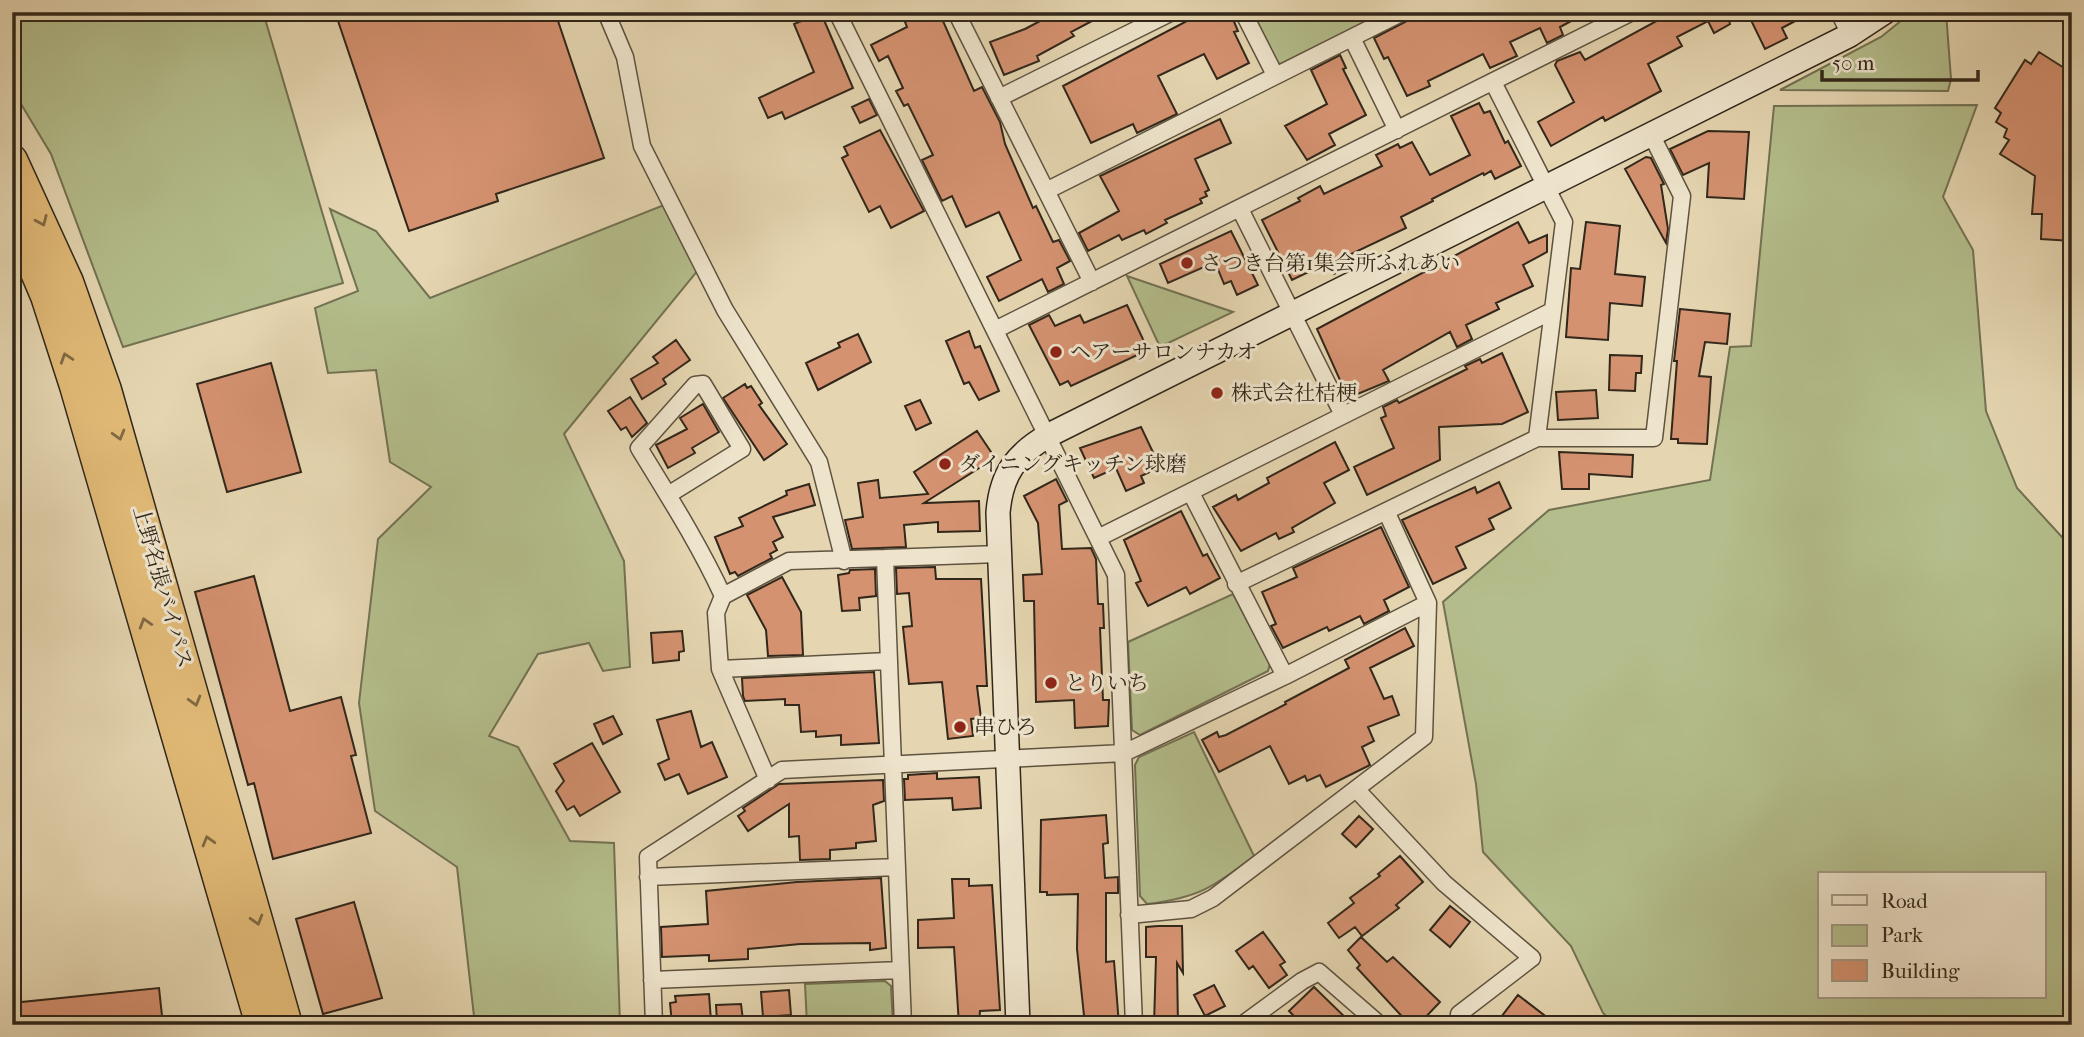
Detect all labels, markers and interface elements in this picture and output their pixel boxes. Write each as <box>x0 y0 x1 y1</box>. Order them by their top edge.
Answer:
scale bar <box>1822 38 1977 82</box>
text: 50 m <box>1832 51 1875 75</box>
one-way arrow <box>34 214 48 226</box>
place label: さつき台第1集会所ふれあい <box>1201 251 1461 275</box>
marker: さつき台第1集会所ふれあい <box>1179 255 1195 271</box>
place label: ヘアーサロンナカオ <box>1070 340 1257 364</box>
marker: ヘアーサロンナカオ <box>1048 344 1064 360</box>
one-way arrow <box>60 352 74 365</box>
place label: 株式会社桔梗 <box>1231 381 1357 405</box>
marker: 株式会社桔梗 <box>1209 385 1225 401</box>
one-way arrow <box>111 428 126 440</box>
place label: ダイニングキッチン球磨 <box>959 452 1187 476</box>
marker: ダイニングキッチン球磨 <box>937 456 953 472</box>
street label: 上野名張バイパス <box>128 503 198 671</box>
one-way arrow <box>139 617 154 629</box>
place label: とりいち <box>1065 671 1149 695</box>
marker: とりいち <box>1043 675 1059 691</box>
one-way arrow <box>187 694 201 706</box>
place label: 串ひろ <box>974 715 1037 739</box>
marker: 串ひろ <box>952 719 968 735</box>
one-way arrow <box>202 836 216 848</box>
legend <box>1818 872 2046 998</box>
text: Road <box>1881 889 1928 913</box>
one-way arrow <box>249 913 263 925</box>
text: Park <box>1881 923 1923 947</box>
text: Building <box>1881 959 1960 983</box>

